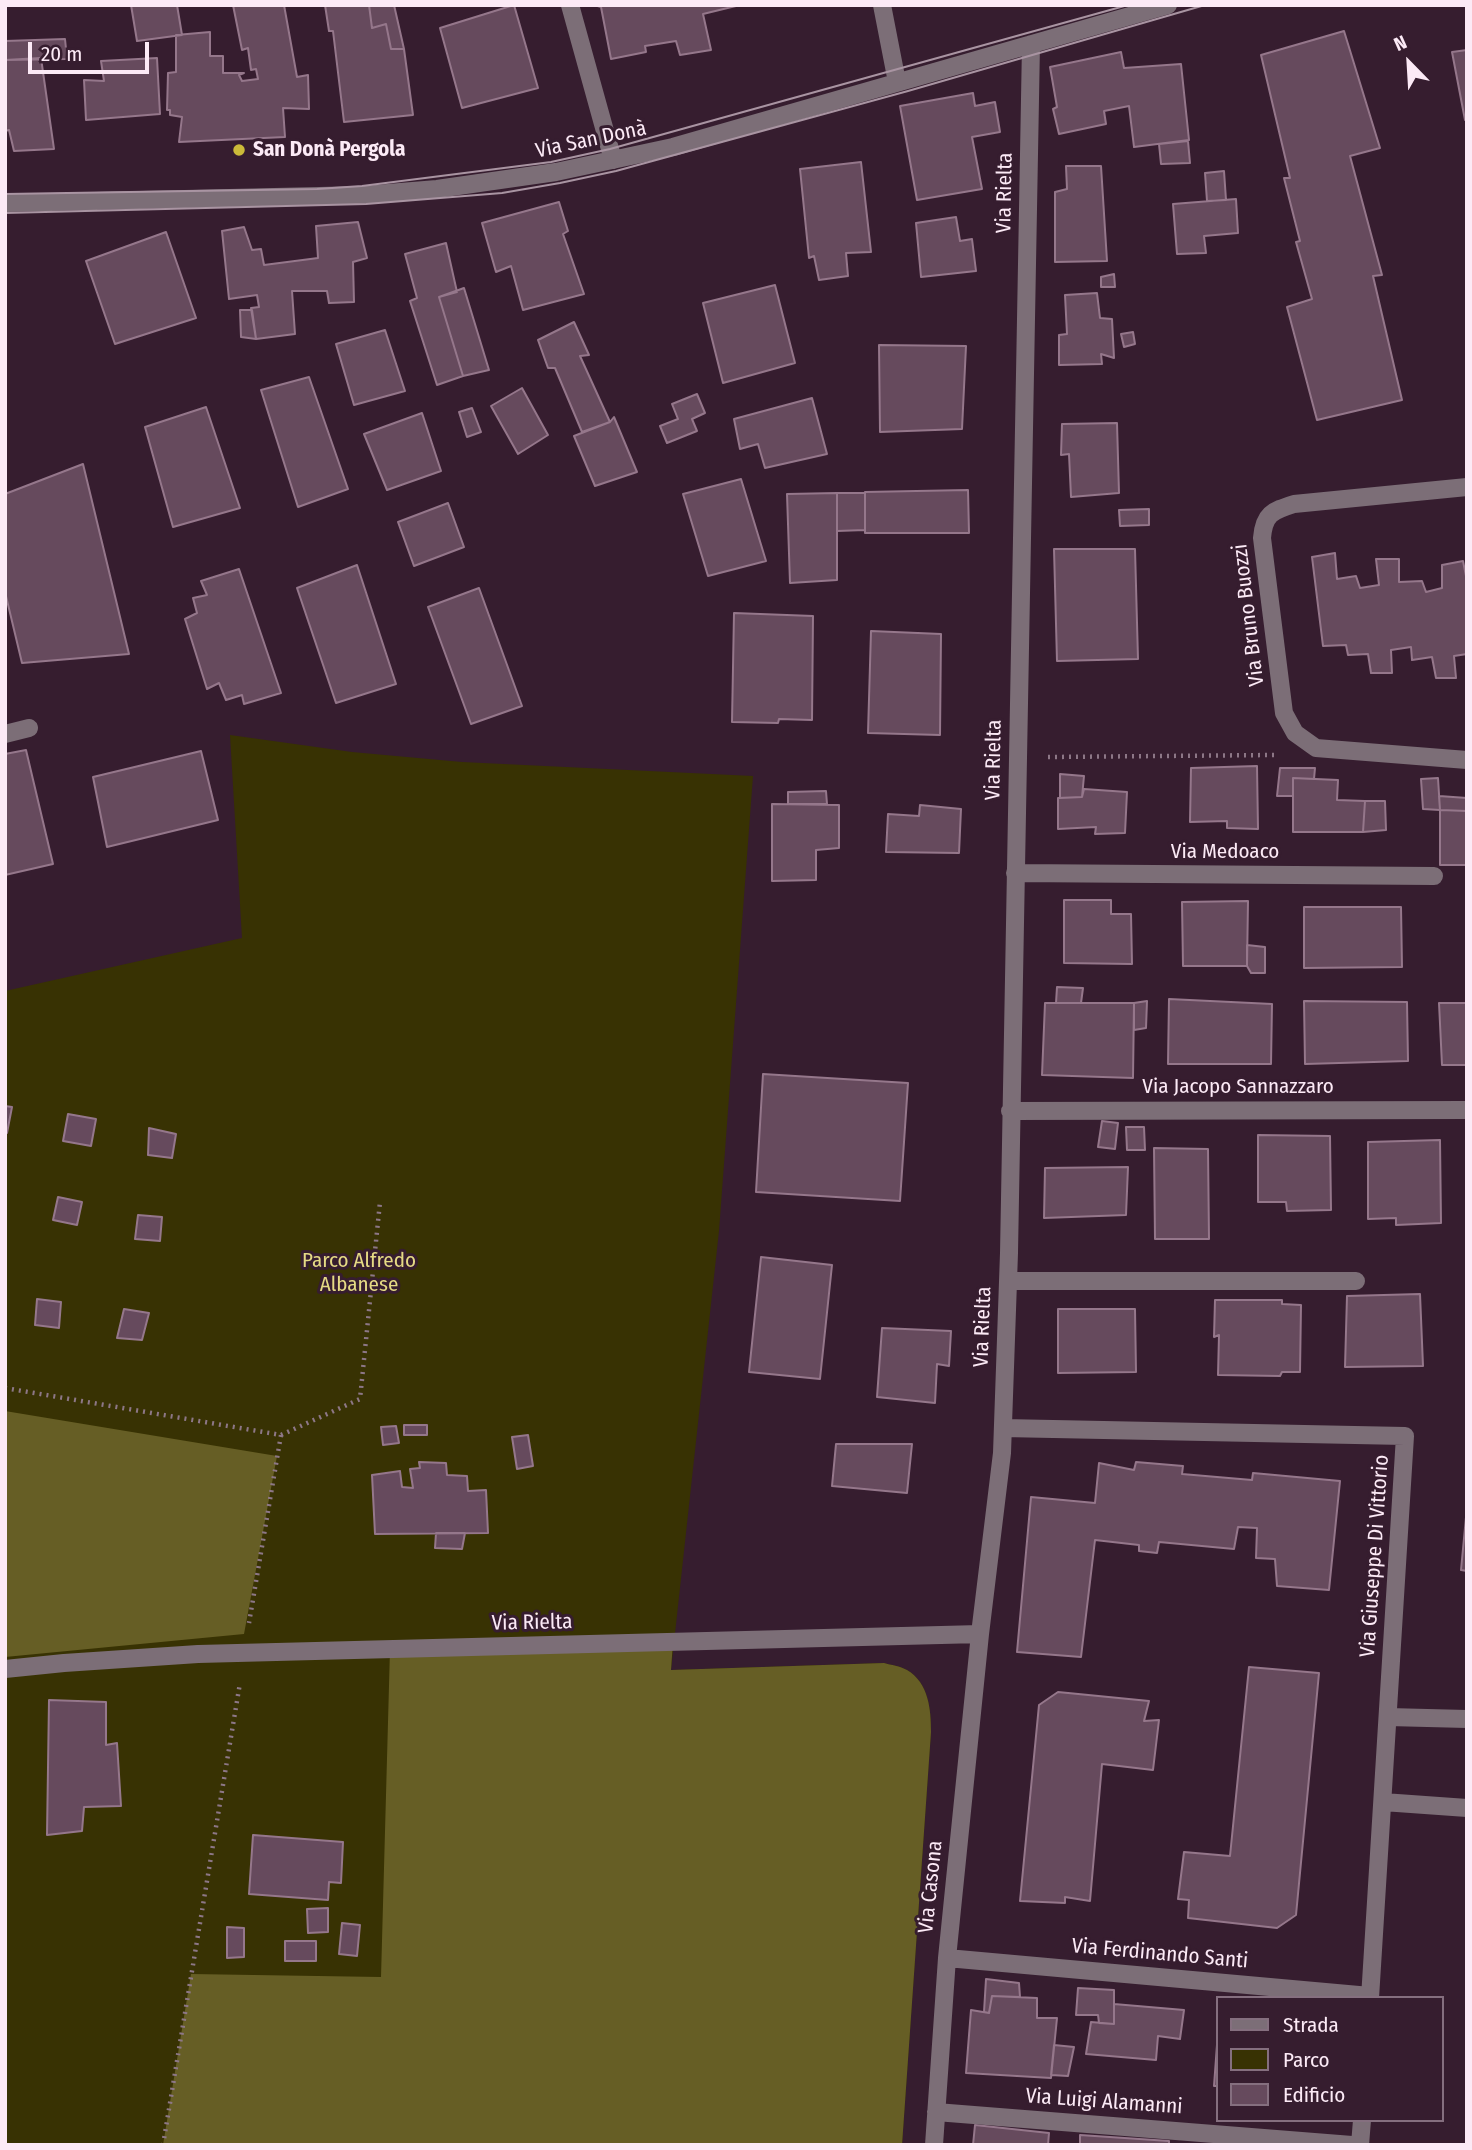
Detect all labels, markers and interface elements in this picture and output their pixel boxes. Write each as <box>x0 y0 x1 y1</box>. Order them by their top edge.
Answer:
scale bar <box>32 28 152 72</box>
north arrow <box>1374 28 1444 98</box>
text: N <box>1390 31 1410 56</box>
text: 20 m <box>41 41 82 67</box>
street label: Via San Donà <box>533 116 649 164</box>
place label: San Donà Pergola <box>253 137 405 163</box>
marker: San Donà Pergola <box>231 142 247 158</box>
street label: Via Rielta <box>992 152 1018 234</box>
street label: Via Bruno Buozzi <box>1228 542 1270 688</box>
street label: Via Rielta <box>981 719 1007 801</box>
street label: Via Medoaco <box>1171 839 1279 865</box>
street label: Via Jacopo Sannazzaro <box>1142 1074 1334 1100</box>
park label: Parco Alfredo Albanese <box>302 1248 416 1298</box>
street label: Via Rielta <box>969 1286 997 1368</box>
street label: Via Giuseppe Di Vittorio <box>1355 1454 1395 1658</box>
street label: Via Rielta <box>491 1610 573 1636</box>
street label: Via Casona <box>914 1839 948 1935</box>
street label: Via Ferdinando Santi <box>1071 1934 1249 1974</box>
legend <box>1216 1996 1444 2122</box>
text: Strada <box>1283 2012 1339 2038</box>
text: Parco <box>1283 2047 1330 2073</box>
text: Edificio <box>1283 2082 1345 2108</box>
street label: Via Luigi Alamanni <box>1025 2084 1183 2120</box>

